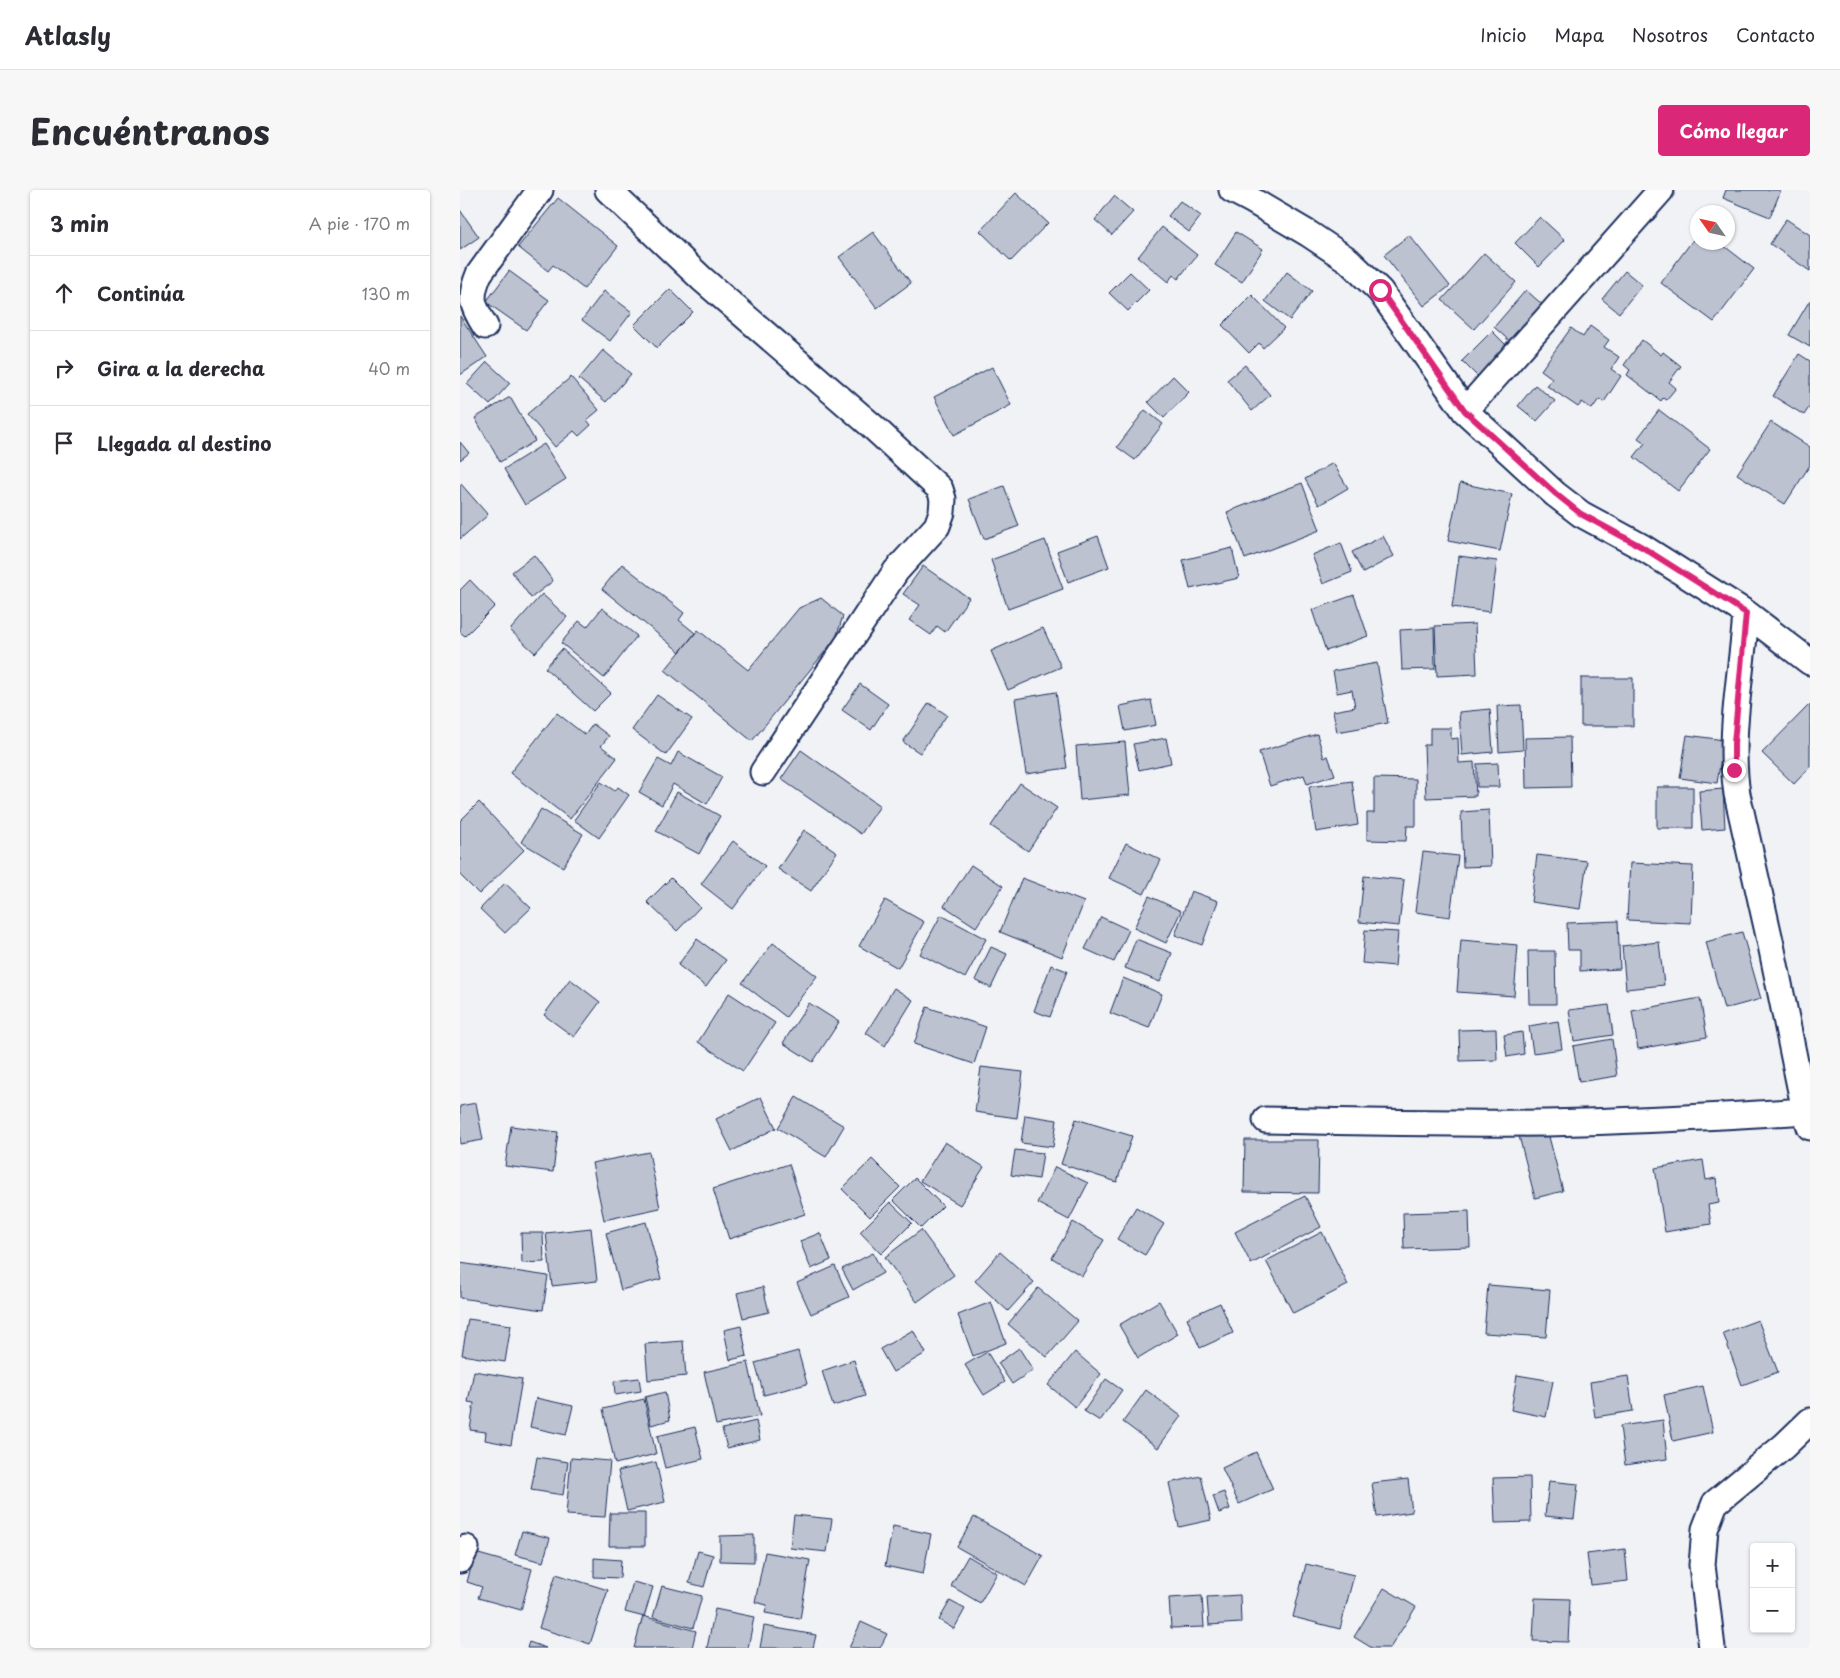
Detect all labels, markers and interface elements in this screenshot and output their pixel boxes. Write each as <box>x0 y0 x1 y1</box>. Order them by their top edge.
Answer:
text: Atlasly <box>25 17 111 53</box>
text: Inicio <box>1480 21 1527 48</box>
text: Mapa <box>1555 21 1604 48</box>
text: Nosotros <box>1632 21 1708 48</box>
text: Contacto <box>1736 21 1815 48</box>
text: Encuéntranos <box>30 104 270 157</box>
button: Cómo llegar <box>1658 105 1810 156</box>
north arrow <box>1690 205 1735 250</box>
text: 3 min <box>50 207 109 239</box>
text: A pie · 170 m <box>309 211 410 235</box>
icon: ahead <box>50 279 78 307</box>
text: Continúa <box>97 279 185 307</box>
route start <box>1369 279 1392 302</box>
text: 130 m <box>362 281 410 305</box>
icon: right <box>50 354 78 382</box>
text: Gira a la derecha <box>97 354 265 382</box>
text: 40 m <box>368 356 410 380</box>
icon: arrive <box>50 429 78 457</box>
text: Llegada al destino <box>97 429 271 457</box>
route end <box>1723 759 1746 782</box>
map controls <box>1750 1543 1795 1633</box>
button: + <box>1750 1543 1795 1588</box>
button: − <box>1750 1588 1795 1633</box>

